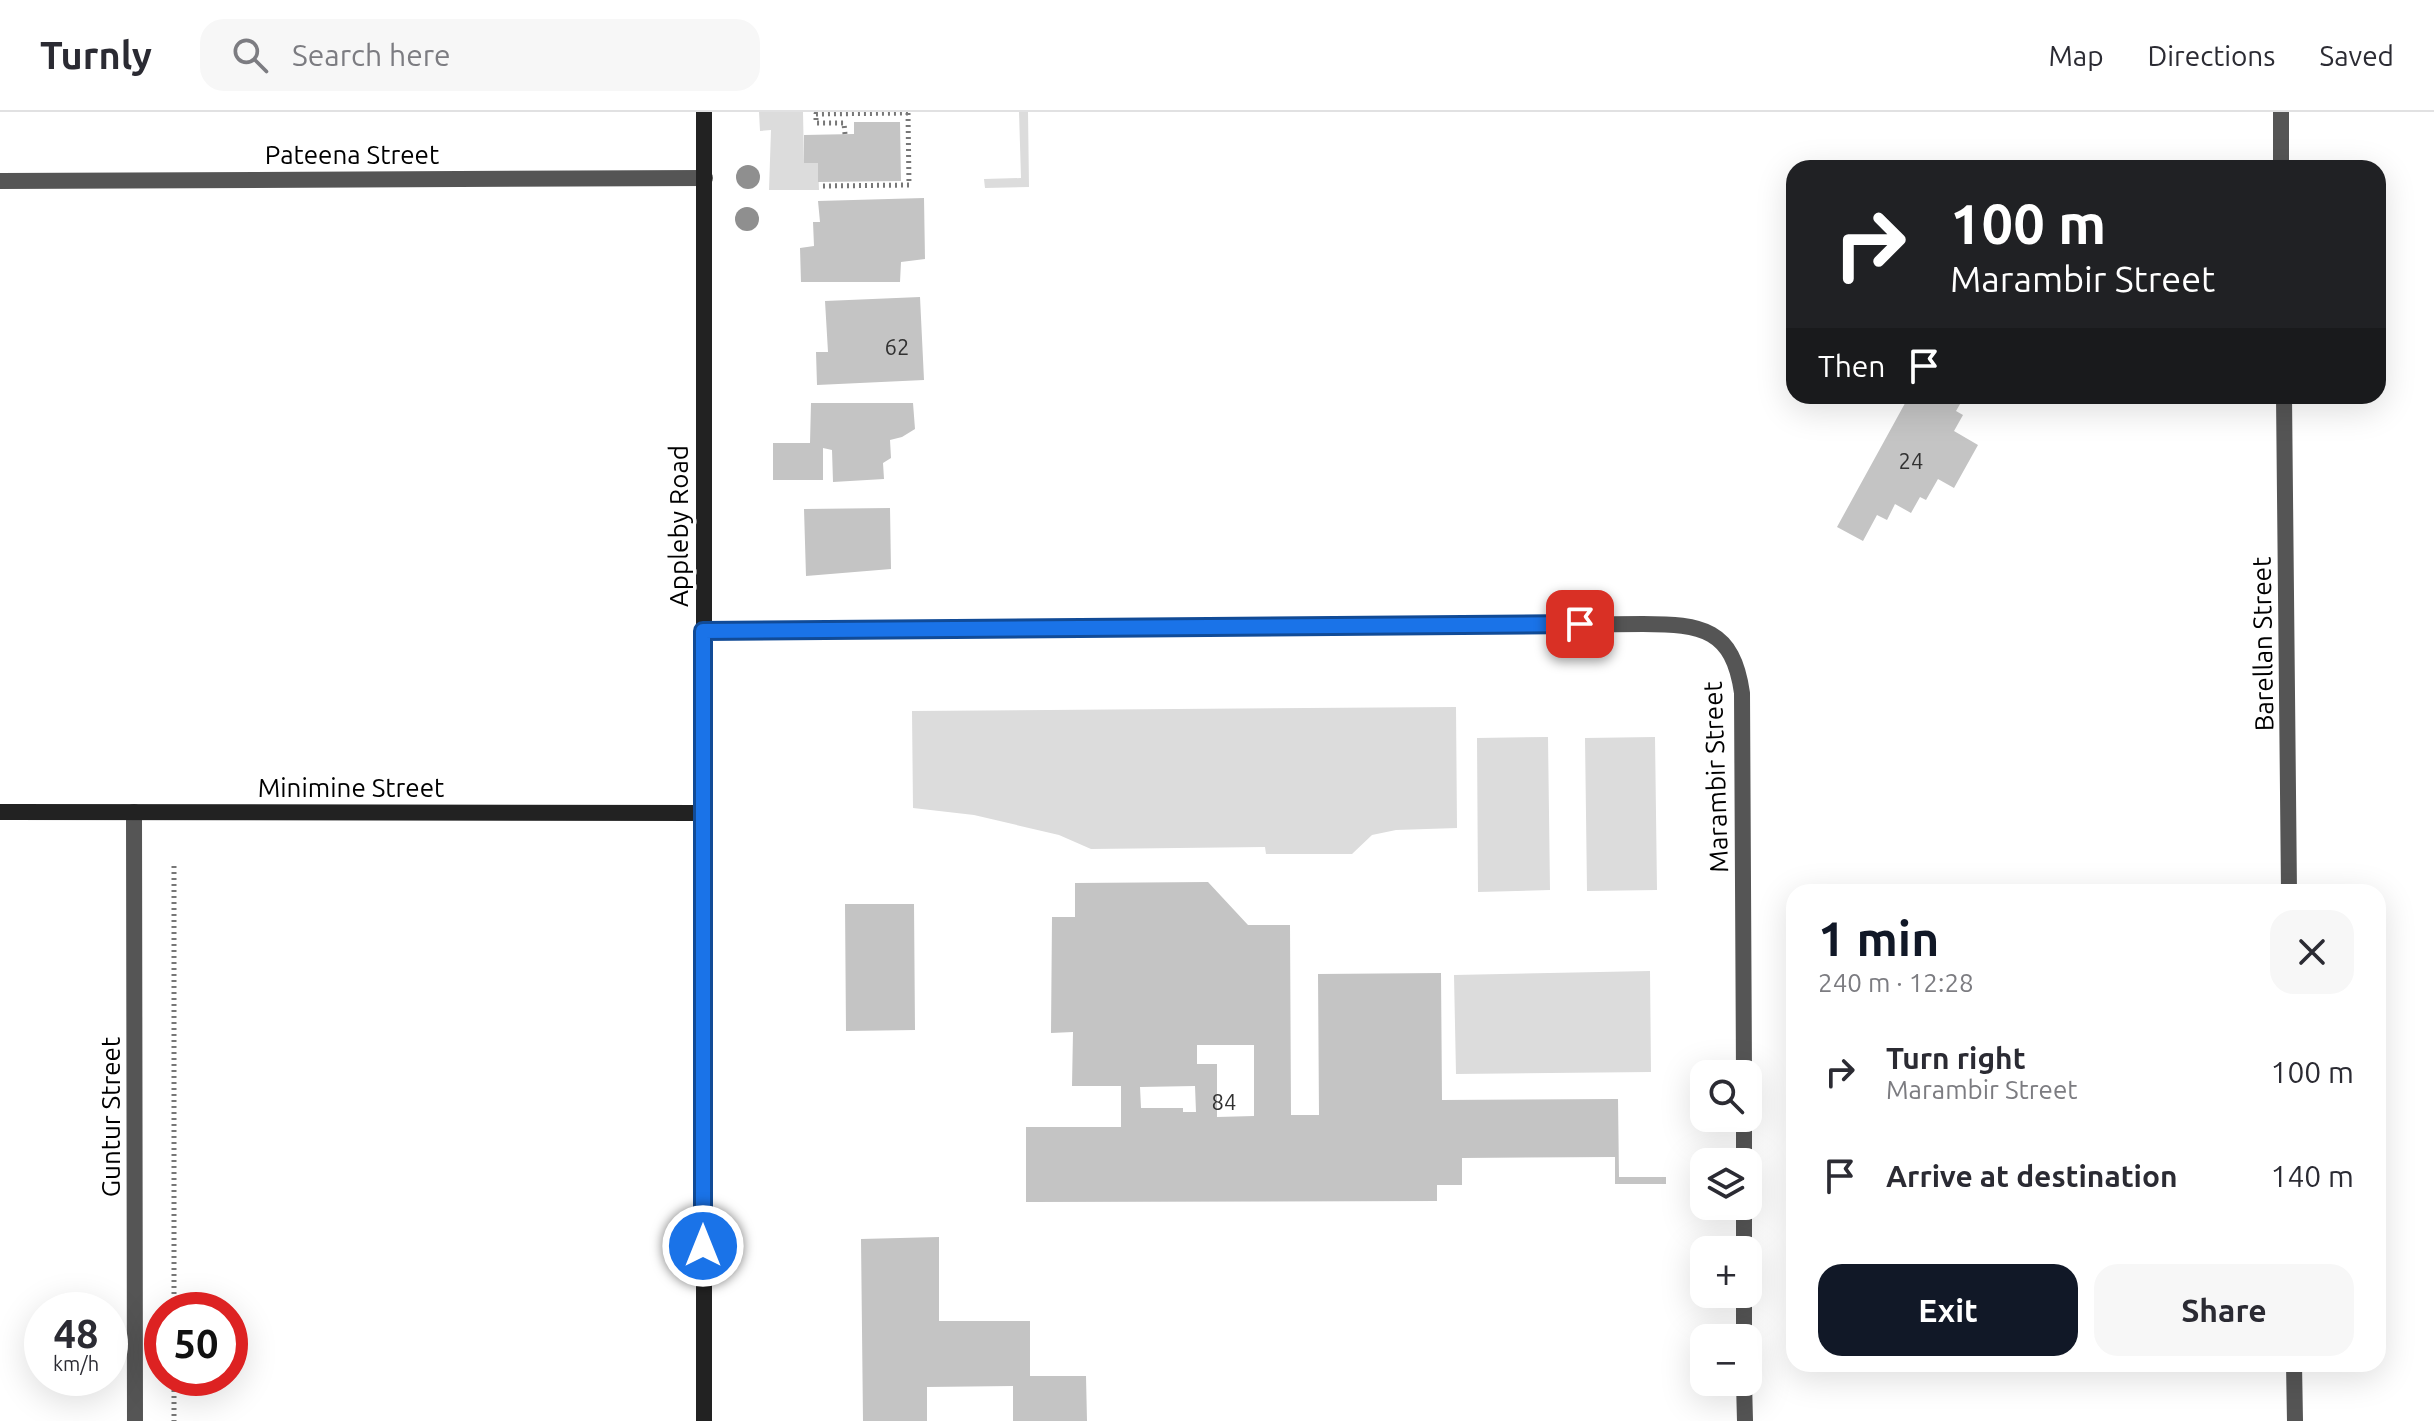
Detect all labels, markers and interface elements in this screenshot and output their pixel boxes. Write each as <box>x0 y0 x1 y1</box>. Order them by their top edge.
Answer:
search box <box>200 19 760 91</box>
icon: search <box>228 33 272 77</box>
text: Turnly <box>40 34 152 76</box>
text: Search here <box>292 38 451 72</box>
text: Map <box>2048 40 2104 71</box>
text: Directions <box>2148 40 2275 71</box>
text: Saved <box>2319 40 2394 71</box>
street label: Pateena Street <box>265 140 439 169</box>
icon: right <box>1818 192 1922 296</box>
text: 100 m <box>1950 192 2106 255</box>
text: Marambir Street <box>1950 258 2215 299</box>
house number: 62 <box>885 334 909 359</box>
icon: arrive <box>1902 344 1946 388</box>
text: Then <box>1818 349 1886 383</box>
street label: Appleby Road <box>664 445 693 607</box>
house number: 24 <box>1899 448 1923 473</box>
street label: Barellan Street <box>2246 557 2279 731</box>
pin <box>1546 590 1614 658</box>
icon: arrive <box>1558 602 1602 646</box>
street label: Marambir Street <box>1698 681 1733 873</box>
street label: Minimine Street <box>258 773 444 802</box>
button: close <box>2270 910 2354 994</box>
text: 1 min <box>1818 911 1939 965</box>
text: 240 m · 12:28 <box>1818 968 1974 997</box>
street label: Guntur Street <box>96 1037 125 1197</box>
text: Turn right <box>1886 1041 2026 1075</box>
icon: right <box>1818 1050 1862 1094</box>
text: 100 m <box>2270 1055 2354 1089</box>
map controls <box>1690 1060 1762 1396</box>
button: search <box>1690 1060 1762 1132</box>
text: Marambir Street <box>1886 1075 2078 1104</box>
house number: 84 <box>1212 1089 1236 1114</box>
button: layers <box>1690 1148 1762 1220</box>
icon: arrive <box>1818 1154 1862 1198</box>
text: Arrive at destination <box>1886 1159 2178 1193</box>
text: 140 m <box>2270 1159 2354 1193</box>
position arrow <box>661 1204 745 1288</box>
button: + <box>1690 1236 1762 1308</box>
button: Exit <box>1818 1264 2078 1356</box>
button: Share <box>2094 1264 2354 1356</box>
speed limit sign: 50 <box>144 1292 248 1396</box>
text: 48 <box>53 1311 99 1356</box>
button: − <box>1690 1324 1762 1396</box>
text: km/h <box>53 1352 99 1375</box>

